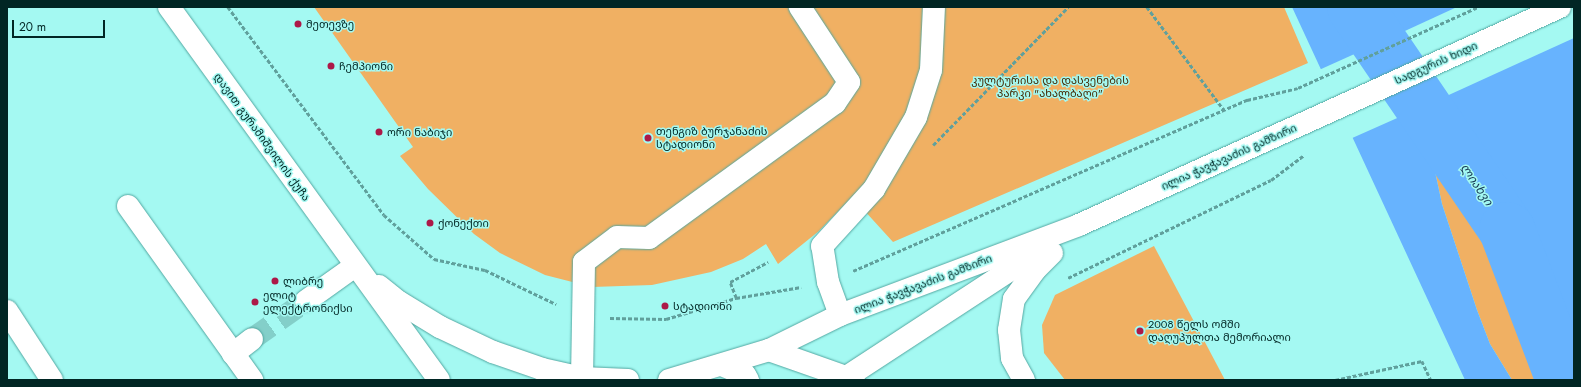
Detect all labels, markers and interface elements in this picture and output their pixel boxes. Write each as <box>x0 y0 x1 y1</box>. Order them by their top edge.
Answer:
scale bar <box>14 12 107 38</box>
place label: მეთევზე <box>306 17 354 31</box>
text: 20 m <box>19 18 46 36</box>
marker: მეთევზე <box>293 19 303 29</box>
street label: სადგურის ხიდი <box>1392 39 1480 87</box>
place label: ჩემპიონი <box>339 59 393 73</box>
marker: ჩემპიონი <box>326 61 336 71</box>
street label: დავით გურამიშვილის ქუჩა <box>211 70 313 204</box>
park label: კულტურისა და დასვენების პარკი "ახალბაღი" <box>971 74 1129 100</box>
street label: ილია ჭავჭავაძის გამზირი <box>1159 121 1299 193</box>
place label: ორი ნაბიჯი <box>387 125 452 139</box>
place label: თენგიზ ბურჯანაძის სტადიონი <box>656 125 768 151</box>
marker: ორი ნაბიჯი <box>374 127 384 137</box>
marker: თენგიზ ბურჯანაძის სტადიონი <box>643 133 653 143</box>
water label: ლიახვი <box>1457 161 1495 209</box>
place label: ქონექთი <box>438 216 489 230</box>
marker: ქონექთი <box>425 218 435 228</box>
street label: ილია ჭავჭავაძის გამზირი <box>852 252 994 316</box>
place label: ლიბრე <box>283 274 323 288</box>
marker: ლიბრე <box>270 276 280 286</box>
place label: ელიტ ელექტრონიქსი <box>263 289 353 315</box>
marker: ელიტ ელექტრონიქსი <box>250 297 260 307</box>
place label: სტადიონი <box>673 299 732 313</box>
marker: სტადიონი <box>660 301 670 311</box>
place label: 2008 წელს ომში დაღუპულთა მემორიალი <box>1148 318 1291 344</box>
marker: 2008 წელს ომში დაღუპულთა მემორიალი <box>1135 326 1145 336</box>

